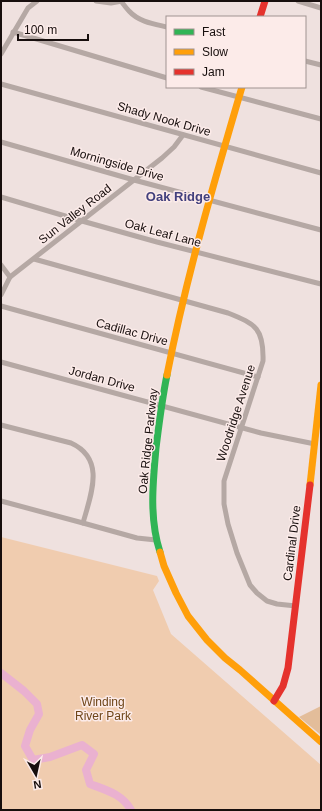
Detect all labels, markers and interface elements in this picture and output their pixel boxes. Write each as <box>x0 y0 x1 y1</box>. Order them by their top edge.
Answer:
scale bar <box>18 16 88 42</box>
legend <box>166 16 306 88</box>
text: 100 m <box>24 23 57 37</box>
text: Fast <box>202 25 226 39</box>
text: Slow <box>202 45 228 59</box>
text: Jam <box>202 65 225 79</box>
street label: Shady Nook Drive <box>116 99 213 139</box>
street label: Morningside Drive <box>69 144 166 184</box>
street label: Sun Valley Road <box>36 181 114 247</box>
district label: Oak Ridge <box>146 189 210 204</box>
street label: Oak Leaf Lane <box>123 216 203 250</box>
street label: Cadillac Drive <box>94 316 170 348</box>
street label: Jordan Drive <box>67 363 137 395</box>
street label: Woodridge Avenue <box>214 363 258 463</box>
street label: Oak Ridge Parkway <box>135 388 161 494</box>
street label: Cardinal Drive <box>280 504 304 582</box>
park label: Winding River Park <box>75 695 132 723</box>
north arrow <box>16 755 56 795</box>
text: N <box>33 778 42 791</box>

